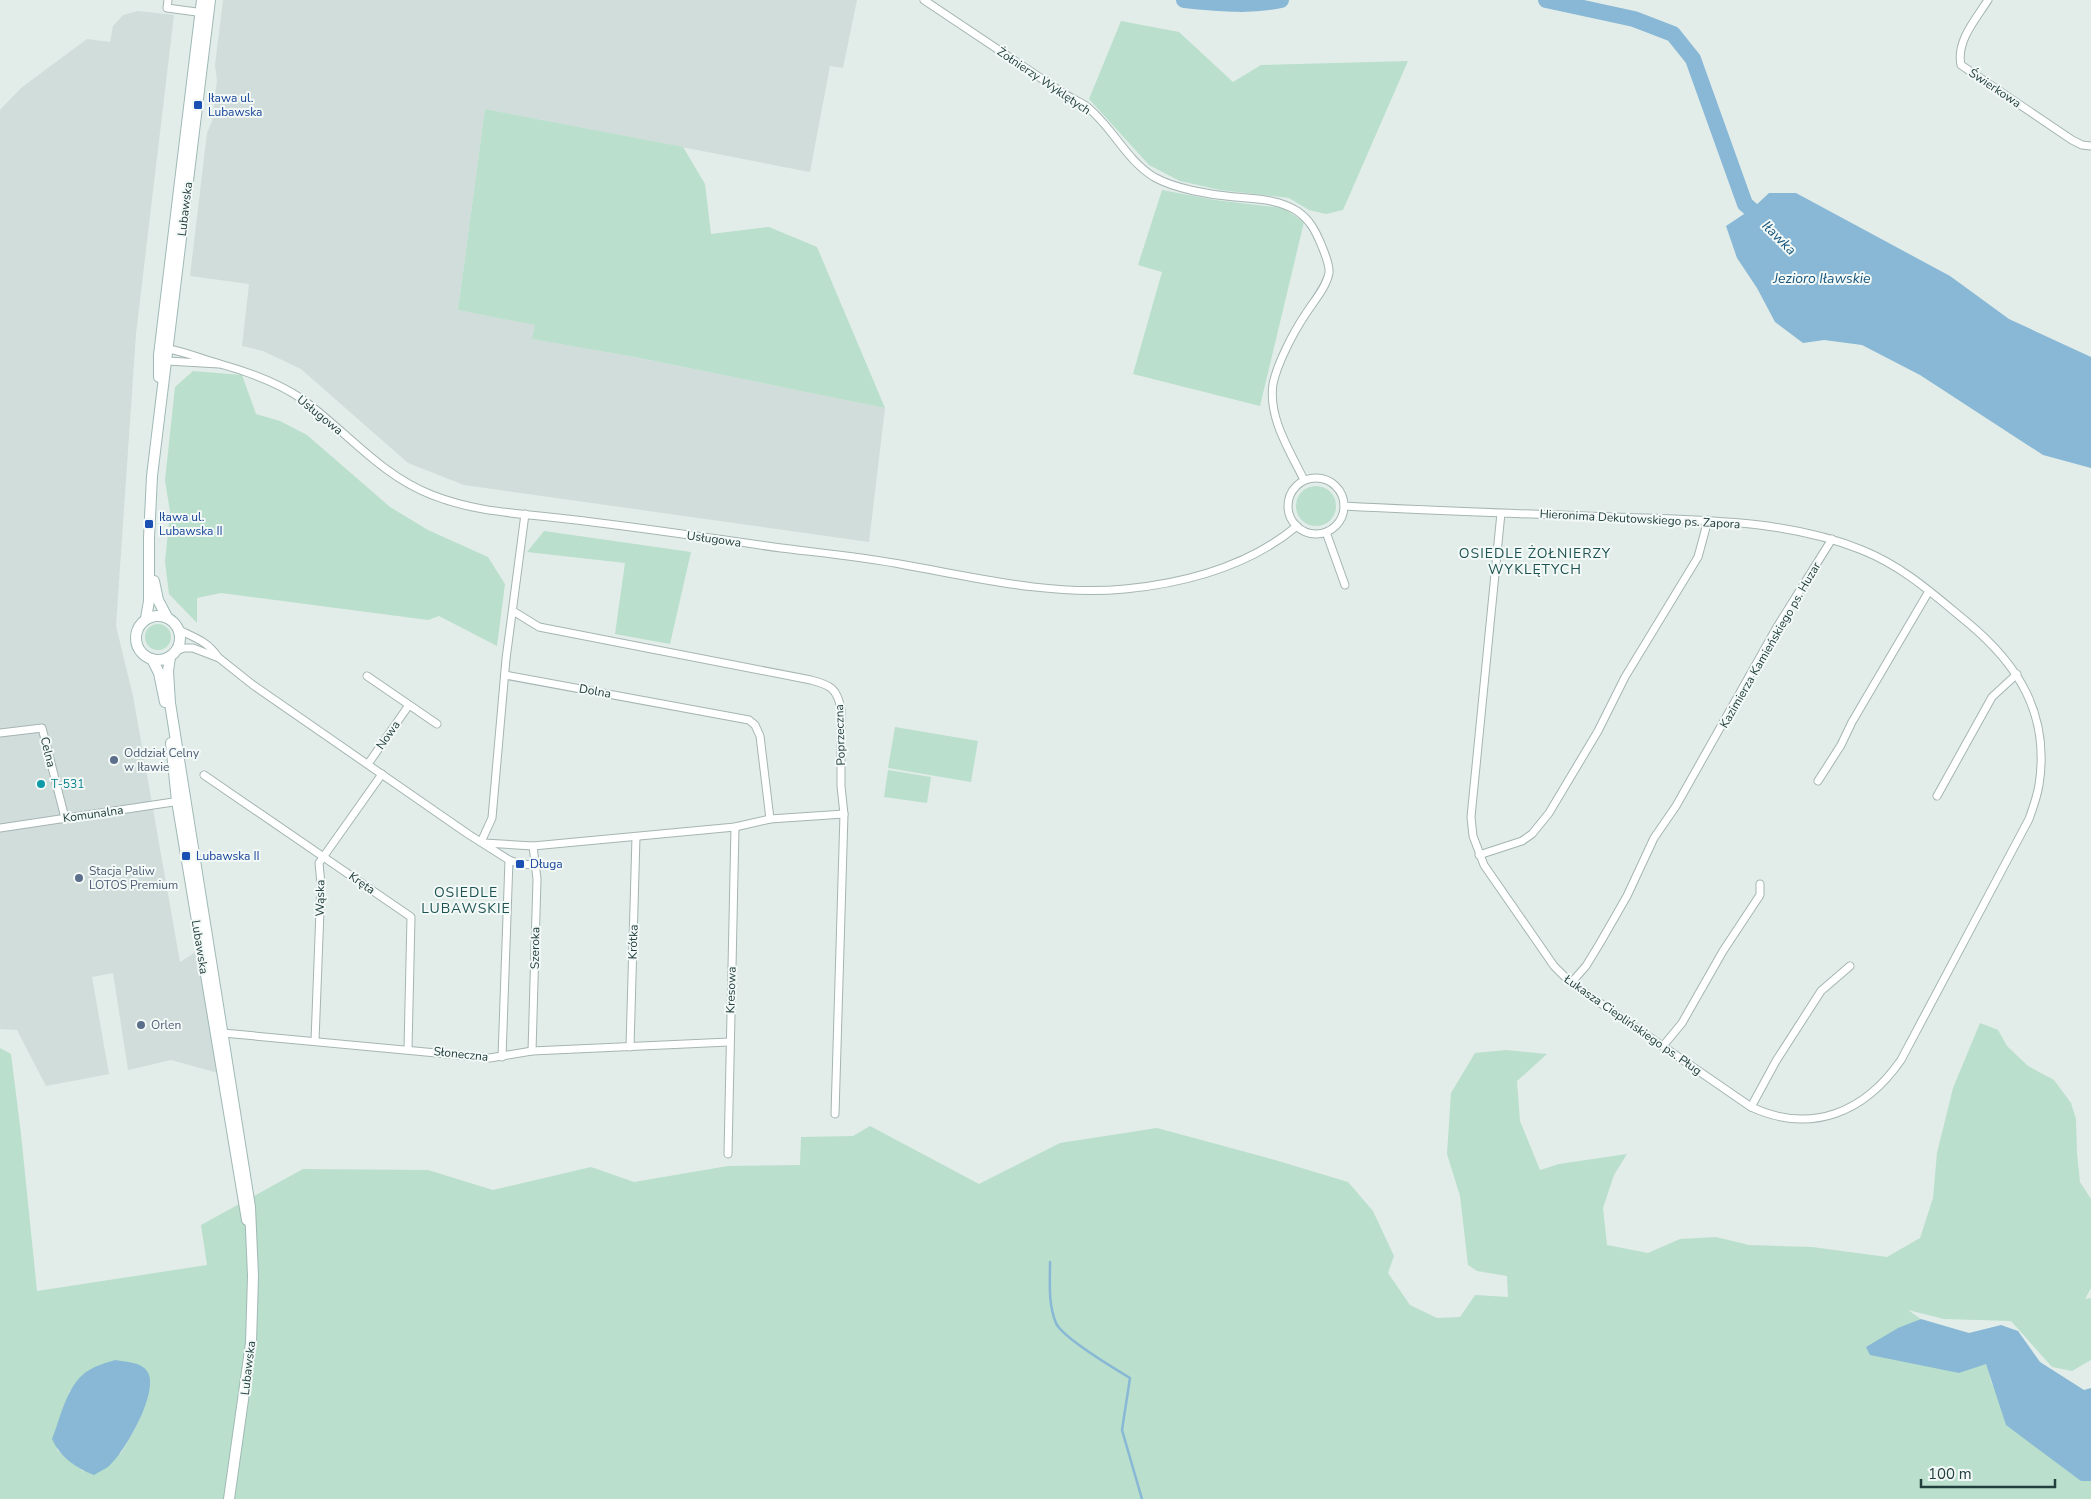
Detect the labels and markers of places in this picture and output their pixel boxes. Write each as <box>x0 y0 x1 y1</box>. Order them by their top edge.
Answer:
place label: Iława ul. Lubawska <box>208 90 262 120</box>
marker: Iława ul. Lubawska <box>192 99 204 111</box>
place label: Iława ul. Lubawska II <box>159 509 223 539</box>
marker: Iława ul. Lubawska II <box>143 518 155 530</box>
place label: Oddział Celny w Iławie <box>124 745 200 775</box>
marker: Oddział Celny w Iławie <box>108 754 120 766</box>
place label: T-531 <box>51 776 84 792</box>
marker: T-531 <box>35 778 47 790</box>
place label: Lubawska II <box>196 848 260 864</box>
marker: Lubawska II <box>180 850 192 862</box>
place label: Długa <box>530 856 563 872</box>
marker: Długa <box>514 858 526 870</box>
place label: Stacja Paliw LOTOS Premium <box>89 863 178 893</box>
marker: Stacja Paliw LOTOS Premium <box>73 872 85 884</box>
place label: Orlen <box>151 1017 181 1033</box>
marker: Orlen <box>135 1019 147 1031</box>

